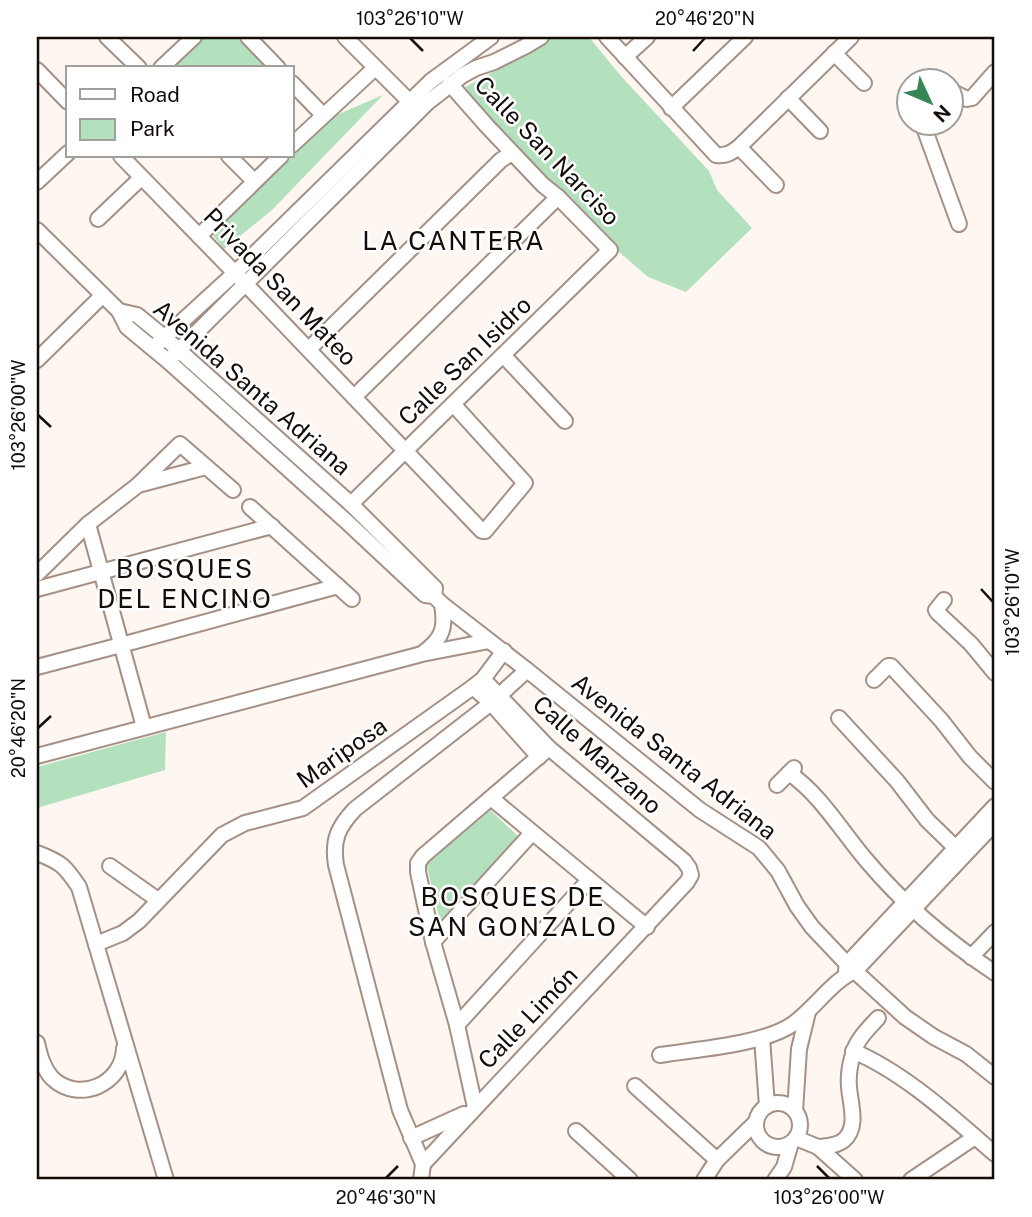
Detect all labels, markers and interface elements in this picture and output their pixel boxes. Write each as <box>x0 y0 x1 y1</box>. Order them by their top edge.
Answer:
text: 103°26'10"W <box>356 8 464 29</box>
text: 20°46'20"N <box>655 8 755 29</box>
legend <box>66 66 294 158</box>
north arrow <box>895 66 965 136</box>
street label: Calle San Narciso <box>469 70 626 231</box>
text: Road <box>130 82 180 107</box>
text: N <box>929 101 955 127</box>
text: Park <box>130 116 175 141</box>
street label: Privada San Mateo <box>198 202 363 371</box>
district label: LA CANTERA <box>362 225 546 256</box>
street label: Calle San Isidro <box>392 290 536 431</box>
street label: Avenida Santa Adriana <box>148 294 357 481</box>
text: 103°26'00"W <box>8 359 29 471</box>
text: 103°26'10"W <box>1002 548 1023 656</box>
district label: BOSQUES DEL ENCINO <box>97 553 273 614</box>
street label: Avenida Santa Adriana <box>567 668 783 845</box>
text: 20°46'20"N <box>8 678 29 778</box>
street label: Calle Manzano <box>528 689 668 819</box>
street label: Mariposa <box>291 711 392 793</box>
district label: BOSQUES DE SAN GONZALO <box>408 881 618 942</box>
street label: Calle Limón <box>472 961 583 1074</box>
text: 20°46'30"N <box>336 1187 436 1208</box>
text: 103°26'00"W <box>773 1187 885 1208</box>

